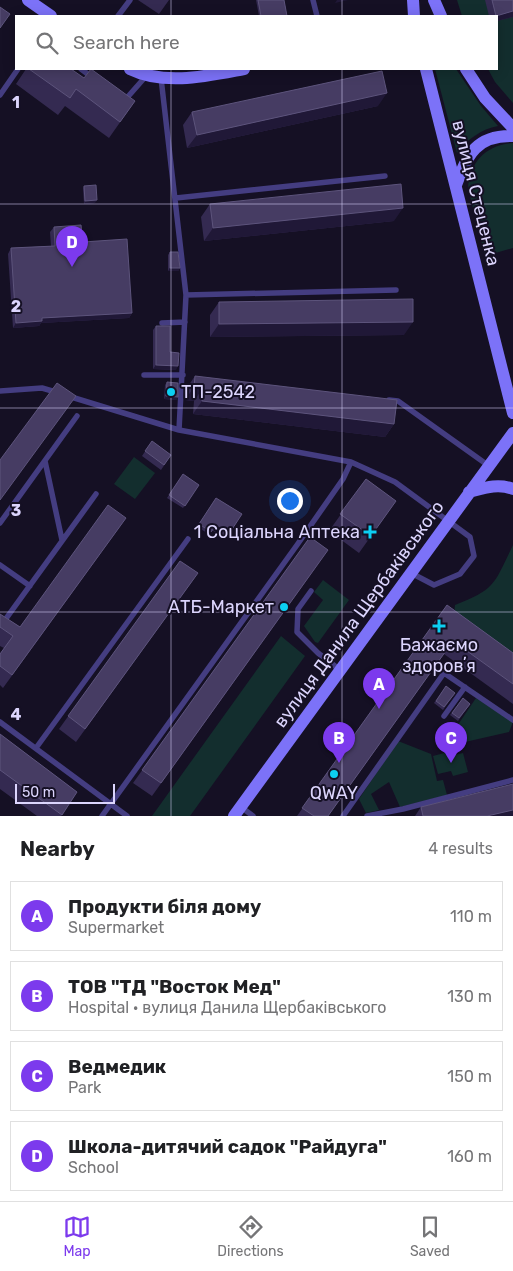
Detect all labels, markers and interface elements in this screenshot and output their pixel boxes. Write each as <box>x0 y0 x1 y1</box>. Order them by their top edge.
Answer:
search box <box>15 15 498 70</box>
icon: search <box>33 29 61 57</box>
text: Search here <box>73 31 180 54</box>
text: 1 <box>12 93 20 112</box>
street label: вулиця Стеценка <box>447 118 505 268</box>
pin: D <box>56 226 88 267</box>
text: 2 <box>11 297 21 316</box>
place label: ТП-2542 <box>181 381 255 403</box>
marker: ТП-2542 <box>165 386 177 398</box>
your location <box>277 488 303 514</box>
street label: вулиця Данила Щербаківського <box>269 496 449 732</box>
text: 3 <box>11 501 21 520</box>
place label: 1 Соціальна Аптека <box>194 521 360 543</box>
marker: 1 Соціальна Аптека <box>364 526 376 538</box>
place label: АТБ-Маркет <box>168 596 274 618</box>
marker: АТБ-Маркет <box>278 601 290 613</box>
marker: Бажаємо здоровʼя <box>433 620 445 632</box>
place label: Бажаємо здоровʼя <box>400 634 478 677</box>
pin: A <box>363 668 395 709</box>
text: 4 <box>11 705 22 724</box>
pin: B <box>323 722 355 763</box>
pin: C <box>435 722 467 763</box>
marker: QWAY <box>328 768 340 780</box>
scale bar <box>15 781 115 804</box>
place label: QWAY <box>310 782 359 804</box>
text: 50 m <box>22 784 55 801</box>
text: Nearby <box>20 836 95 861</box>
text: 4 results <box>428 839 493 858</box>
text: Продукти біля дому <box>68 895 261 918</box>
text: A <box>31 907 43 926</box>
text: 110 m <box>450 907 492 926</box>
text: Supermarket <box>68 918 164 937</box>
text: ТОВ "ТД "Восток Мед" <box>68 975 281 998</box>
text: B <box>31 987 43 1006</box>
text: 130 m <box>447 987 492 1006</box>
text: Hospital · вулиця Данила Щербаківського <box>68 998 387 1017</box>
text: Ведмедик <box>68 1055 166 1078</box>
text: C <box>31 1067 43 1086</box>
text: 150 m <box>447 1067 492 1086</box>
text: Park <box>68 1078 101 1097</box>
text: Школа-дитячий садок "Райдуга" <box>68 1135 387 1158</box>
text: D <box>31 1147 43 1166</box>
text: 160 m <box>447 1147 492 1166</box>
text: School <box>68 1158 119 1177</box>
tab: Map <box>63 1213 91 1260</box>
tab: Directions <box>217 1213 284 1260</box>
tab: Saved <box>410 1213 450 1260</box>

